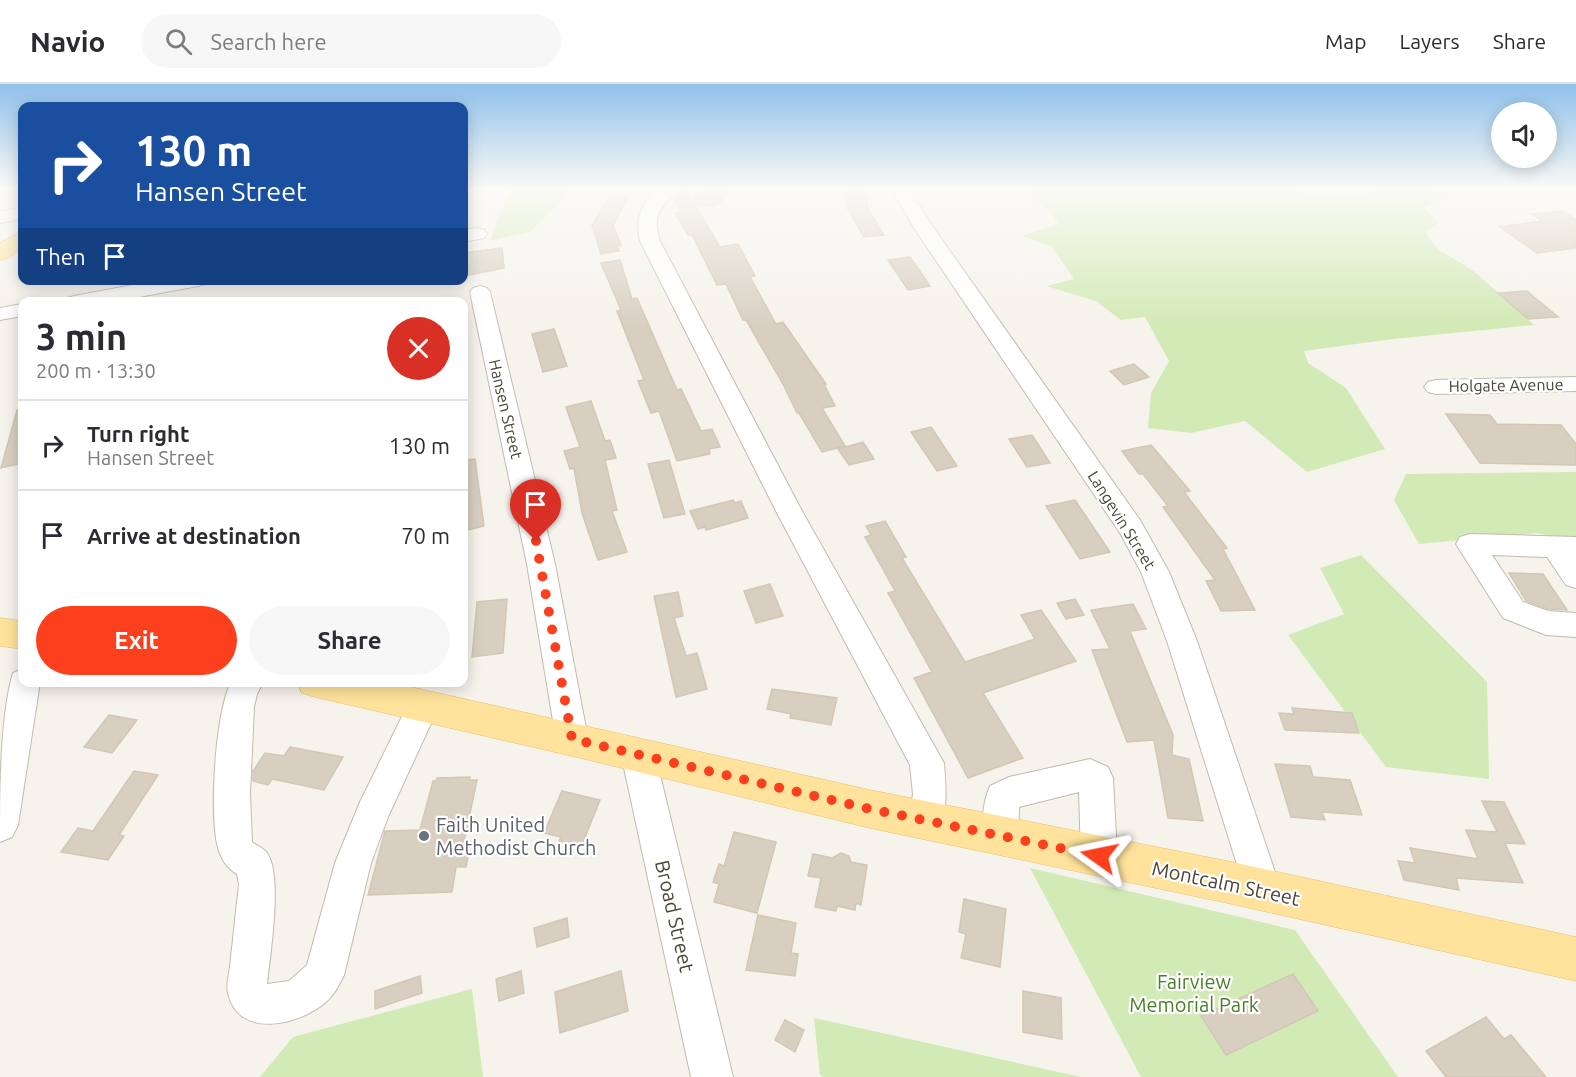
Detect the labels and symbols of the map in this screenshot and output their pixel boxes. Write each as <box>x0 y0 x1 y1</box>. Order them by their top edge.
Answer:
street label: Hansen Street <box>486 357 526 461</box>
street label: Holgate Avenue <box>1448 375 1564 395</box>
street label: Langevin Street <box>1084 467 1160 573</box>
pin <box>510 479 561 541</box>
place label: Faith United Methodist Church <box>436 813 596 859</box>
position arrow <box>1067 824 1131 888</box>
marker: Faith United Methodist Church <box>417 829 431 843</box>
street label: Montcalm Street <box>1150 856 1302 910</box>
street label: Broad Street <box>651 858 699 974</box>
park label: Fairview Memorial Park <box>1129 970 1259 1016</box>

